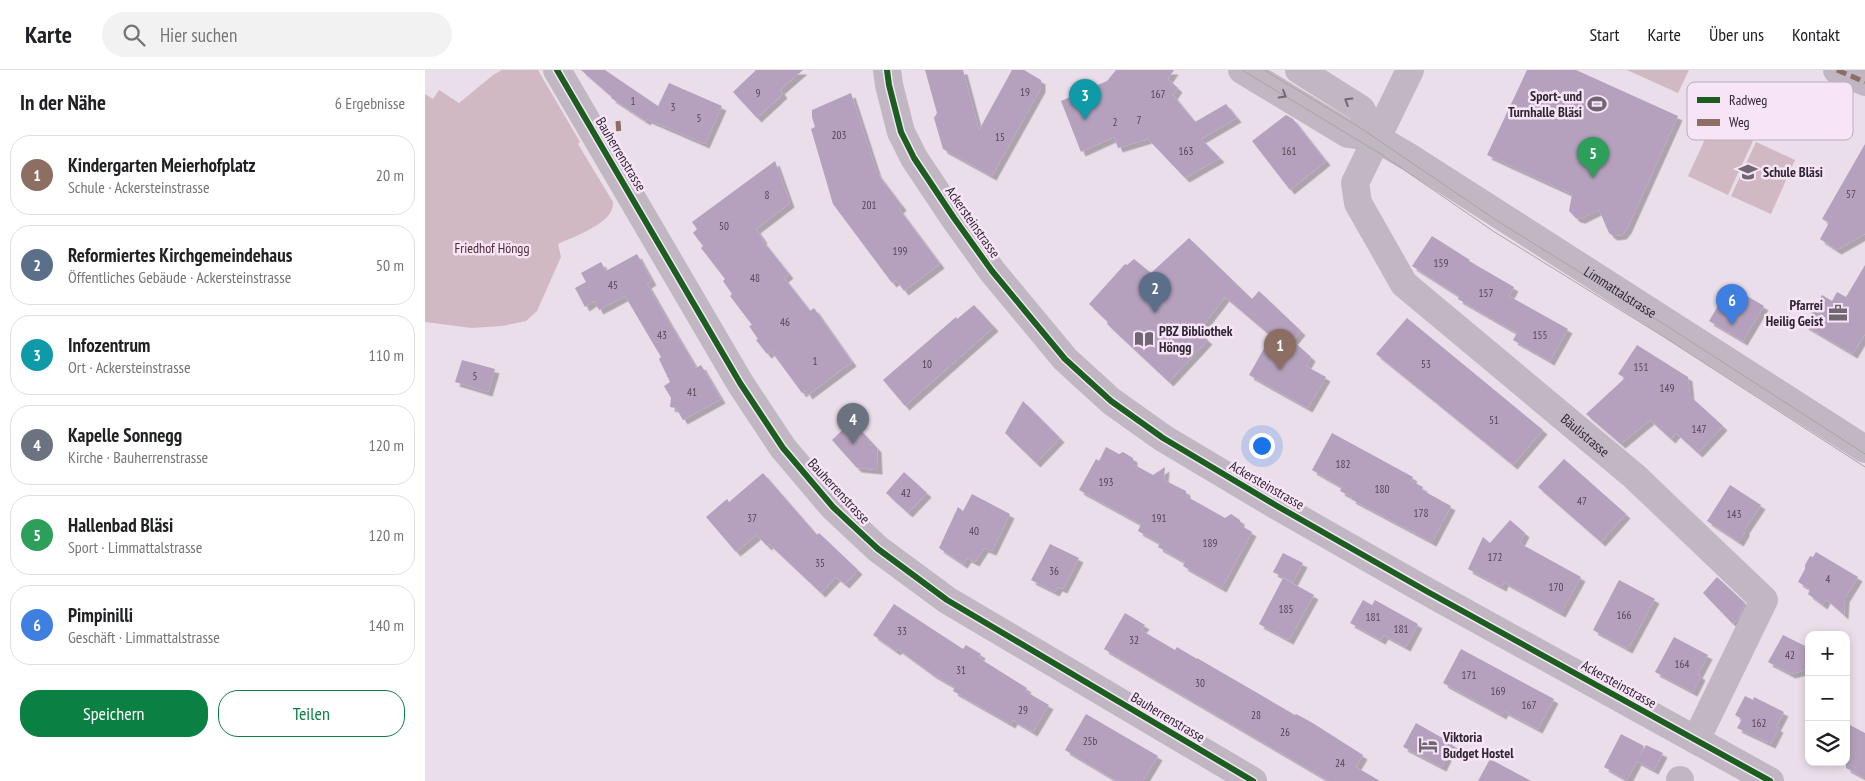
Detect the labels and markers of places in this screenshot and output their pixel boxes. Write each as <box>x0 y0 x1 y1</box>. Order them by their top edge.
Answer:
pin: 3 <box>1069 79 1101 120</box>
place label: Sport- und Turnhalle Bläsi <box>1508 87 1582 121</box>
sports icon: Sport- und Turnhalle Bläsi <box>1586 93 1608 115</box>
pin: 5 <box>1577 137 1609 178</box>
school or university icon: Schule Bläsi <box>1737 161 1759 183</box>
place label: Schule Bläsi <box>1763 163 1823 181</box>
pin: 2 <box>1139 272 1171 313</box>
pin: 6 <box>1716 284 1748 325</box>
place label: Pfarrei Heilig Geist <box>1766 296 1823 330</box>
office icon: Pfarrei Heilig Geist <box>1827 302 1849 324</box>
place label: PBZ Bibliothek Höngg <box>1159 322 1233 356</box>
library icon: PBZ Bibliothek Höngg <box>1133 328 1155 350</box>
pin: 1 <box>1264 329 1296 370</box>
pin: 4 <box>837 403 869 444</box>
place label: Viktoria Budget Hostel <box>1442 728 1514 762</box>
hotel icon: Viktoria Budget Hostel <box>1417 734 1439 756</box>

